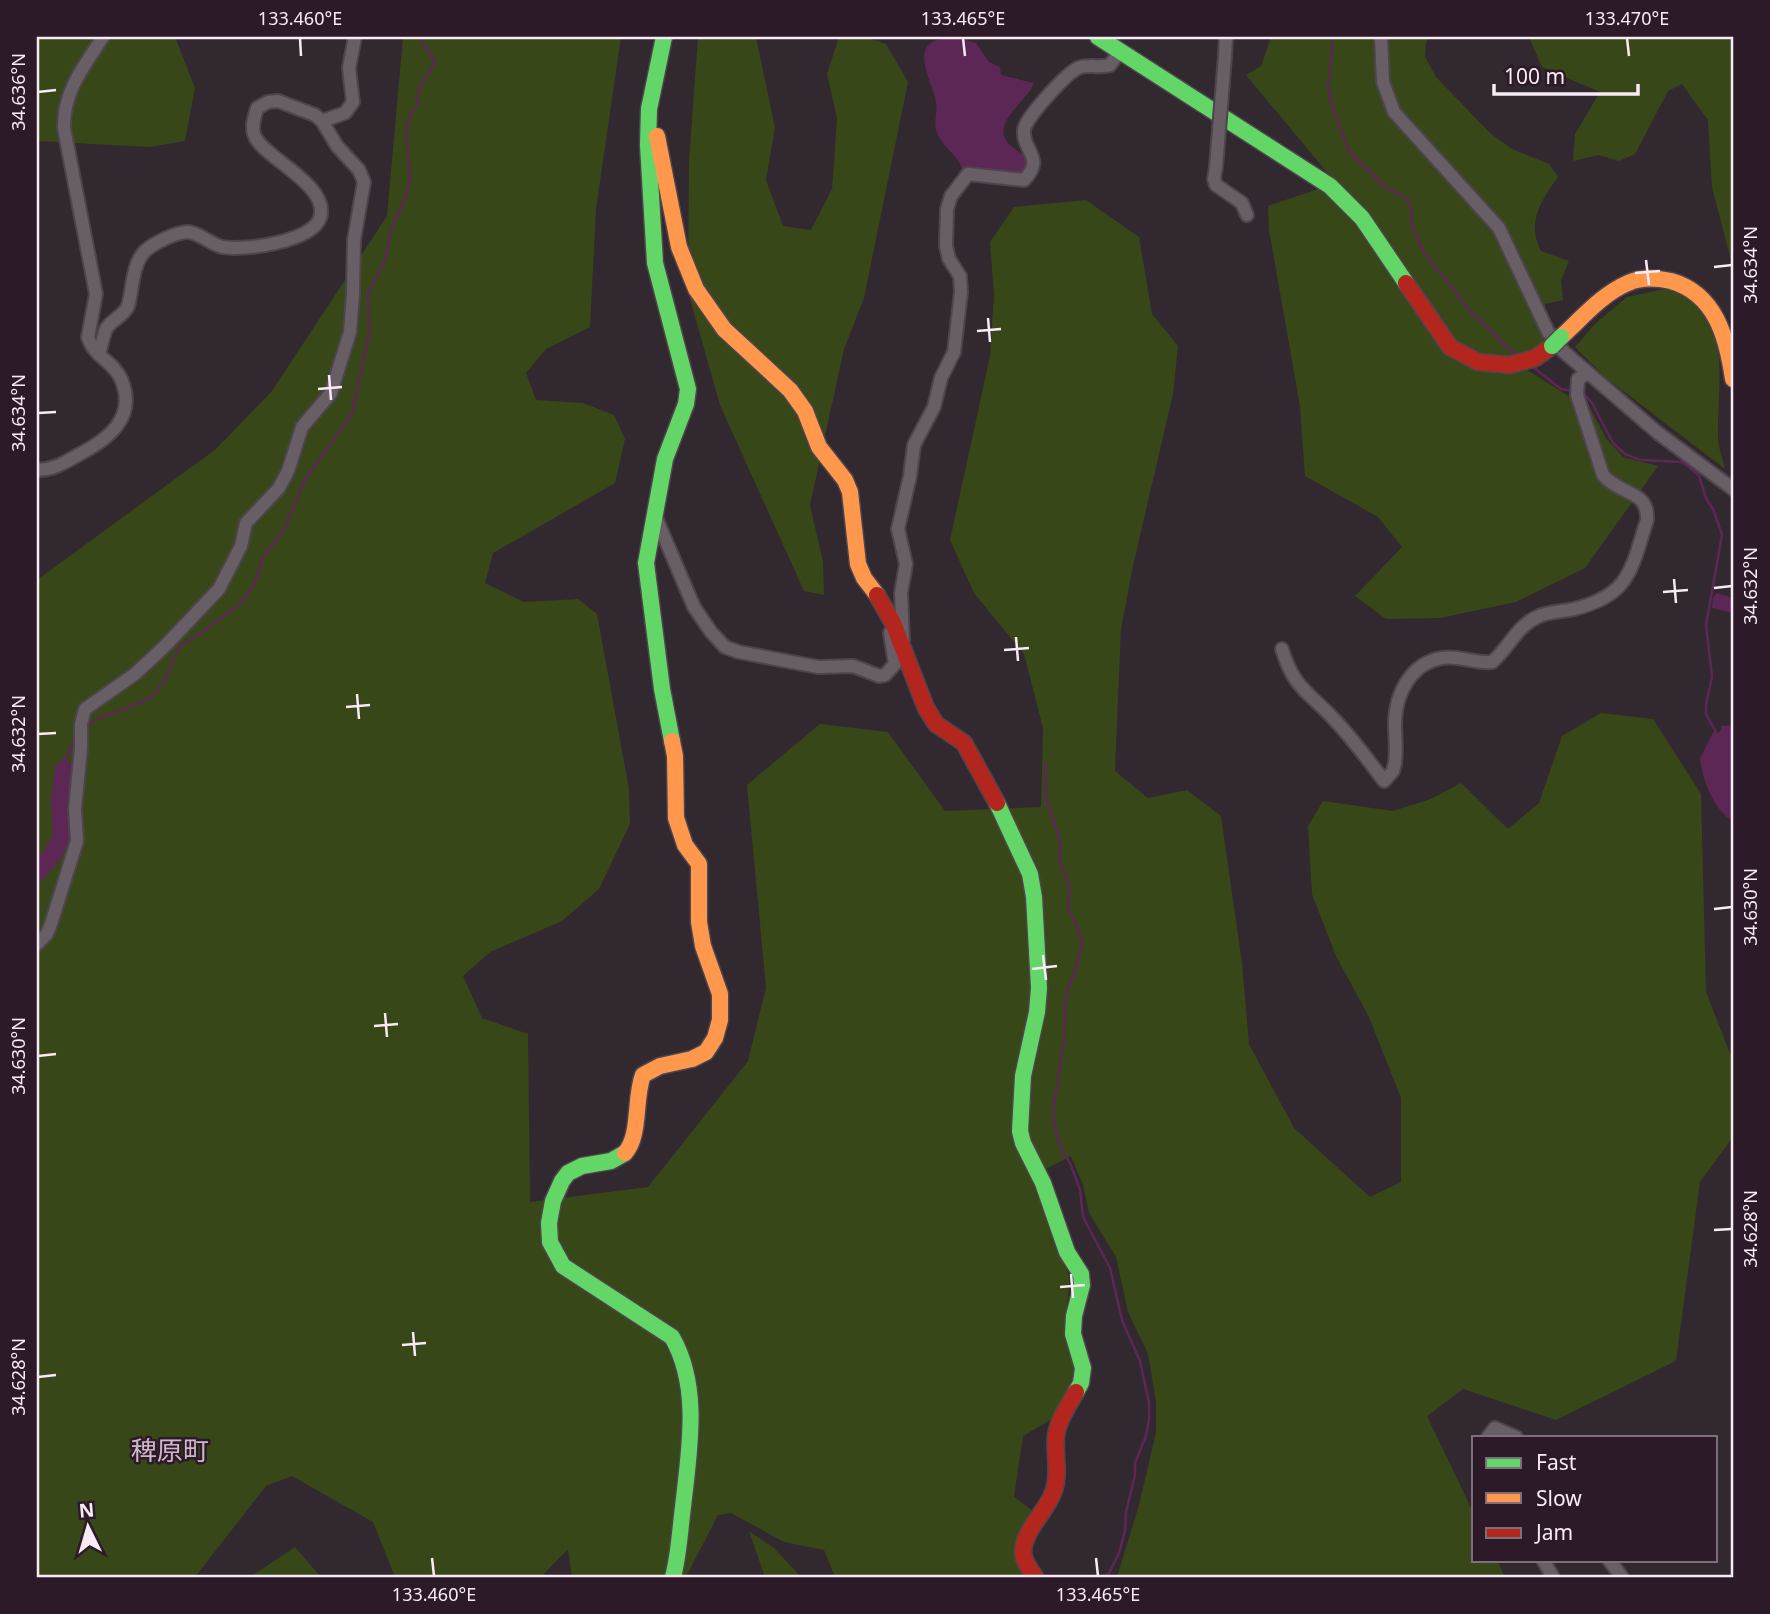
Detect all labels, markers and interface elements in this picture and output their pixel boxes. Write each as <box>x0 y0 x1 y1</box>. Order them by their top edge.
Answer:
text: 133.460°E <box>258 6 342 30</box>
text: 133.465°E <box>921 6 1005 30</box>
text: 133.470°E <box>1585 6 1669 30</box>
scale bar <box>1494 52 1637 96</box>
text: 34.636°N <box>6 53 30 131</box>
text: 100 m <box>1504 62 1565 90</box>
text: 34.634°N <box>1738 226 1762 304</box>
text: 34.634°N <box>6 374 30 452</box>
text: 34.632°N <box>1738 547 1762 625</box>
text: 34.632°N <box>6 695 30 773</box>
text: 34.630°N <box>1738 868 1762 946</box>
text: 34.630°N <box>6 1017 30 1095</box>
text: 34.628°N <box>1738 1190 1762 1268</box>
text: 34.628°N <box>6 1338 30 1416</box>
district label: 稗原町 <box>131 1432 209 1468</box>
legend <box>1472 1436 1718 1562</box>
text: Fast <box>1536 1448 1577 1476</box>
text: Slow <box>1536 1484 1582 1512</box>
north arrow <box>52 1492 122 1562</box>
text: N <box>78 1496 95 1524</box>
text: Jam <box>1534 1518 1573 1546</box>
text: 133.460°E <box>392 1582 476 1606</box>
text: 133.465°E <box>1056 1582 1140 1606</box>

